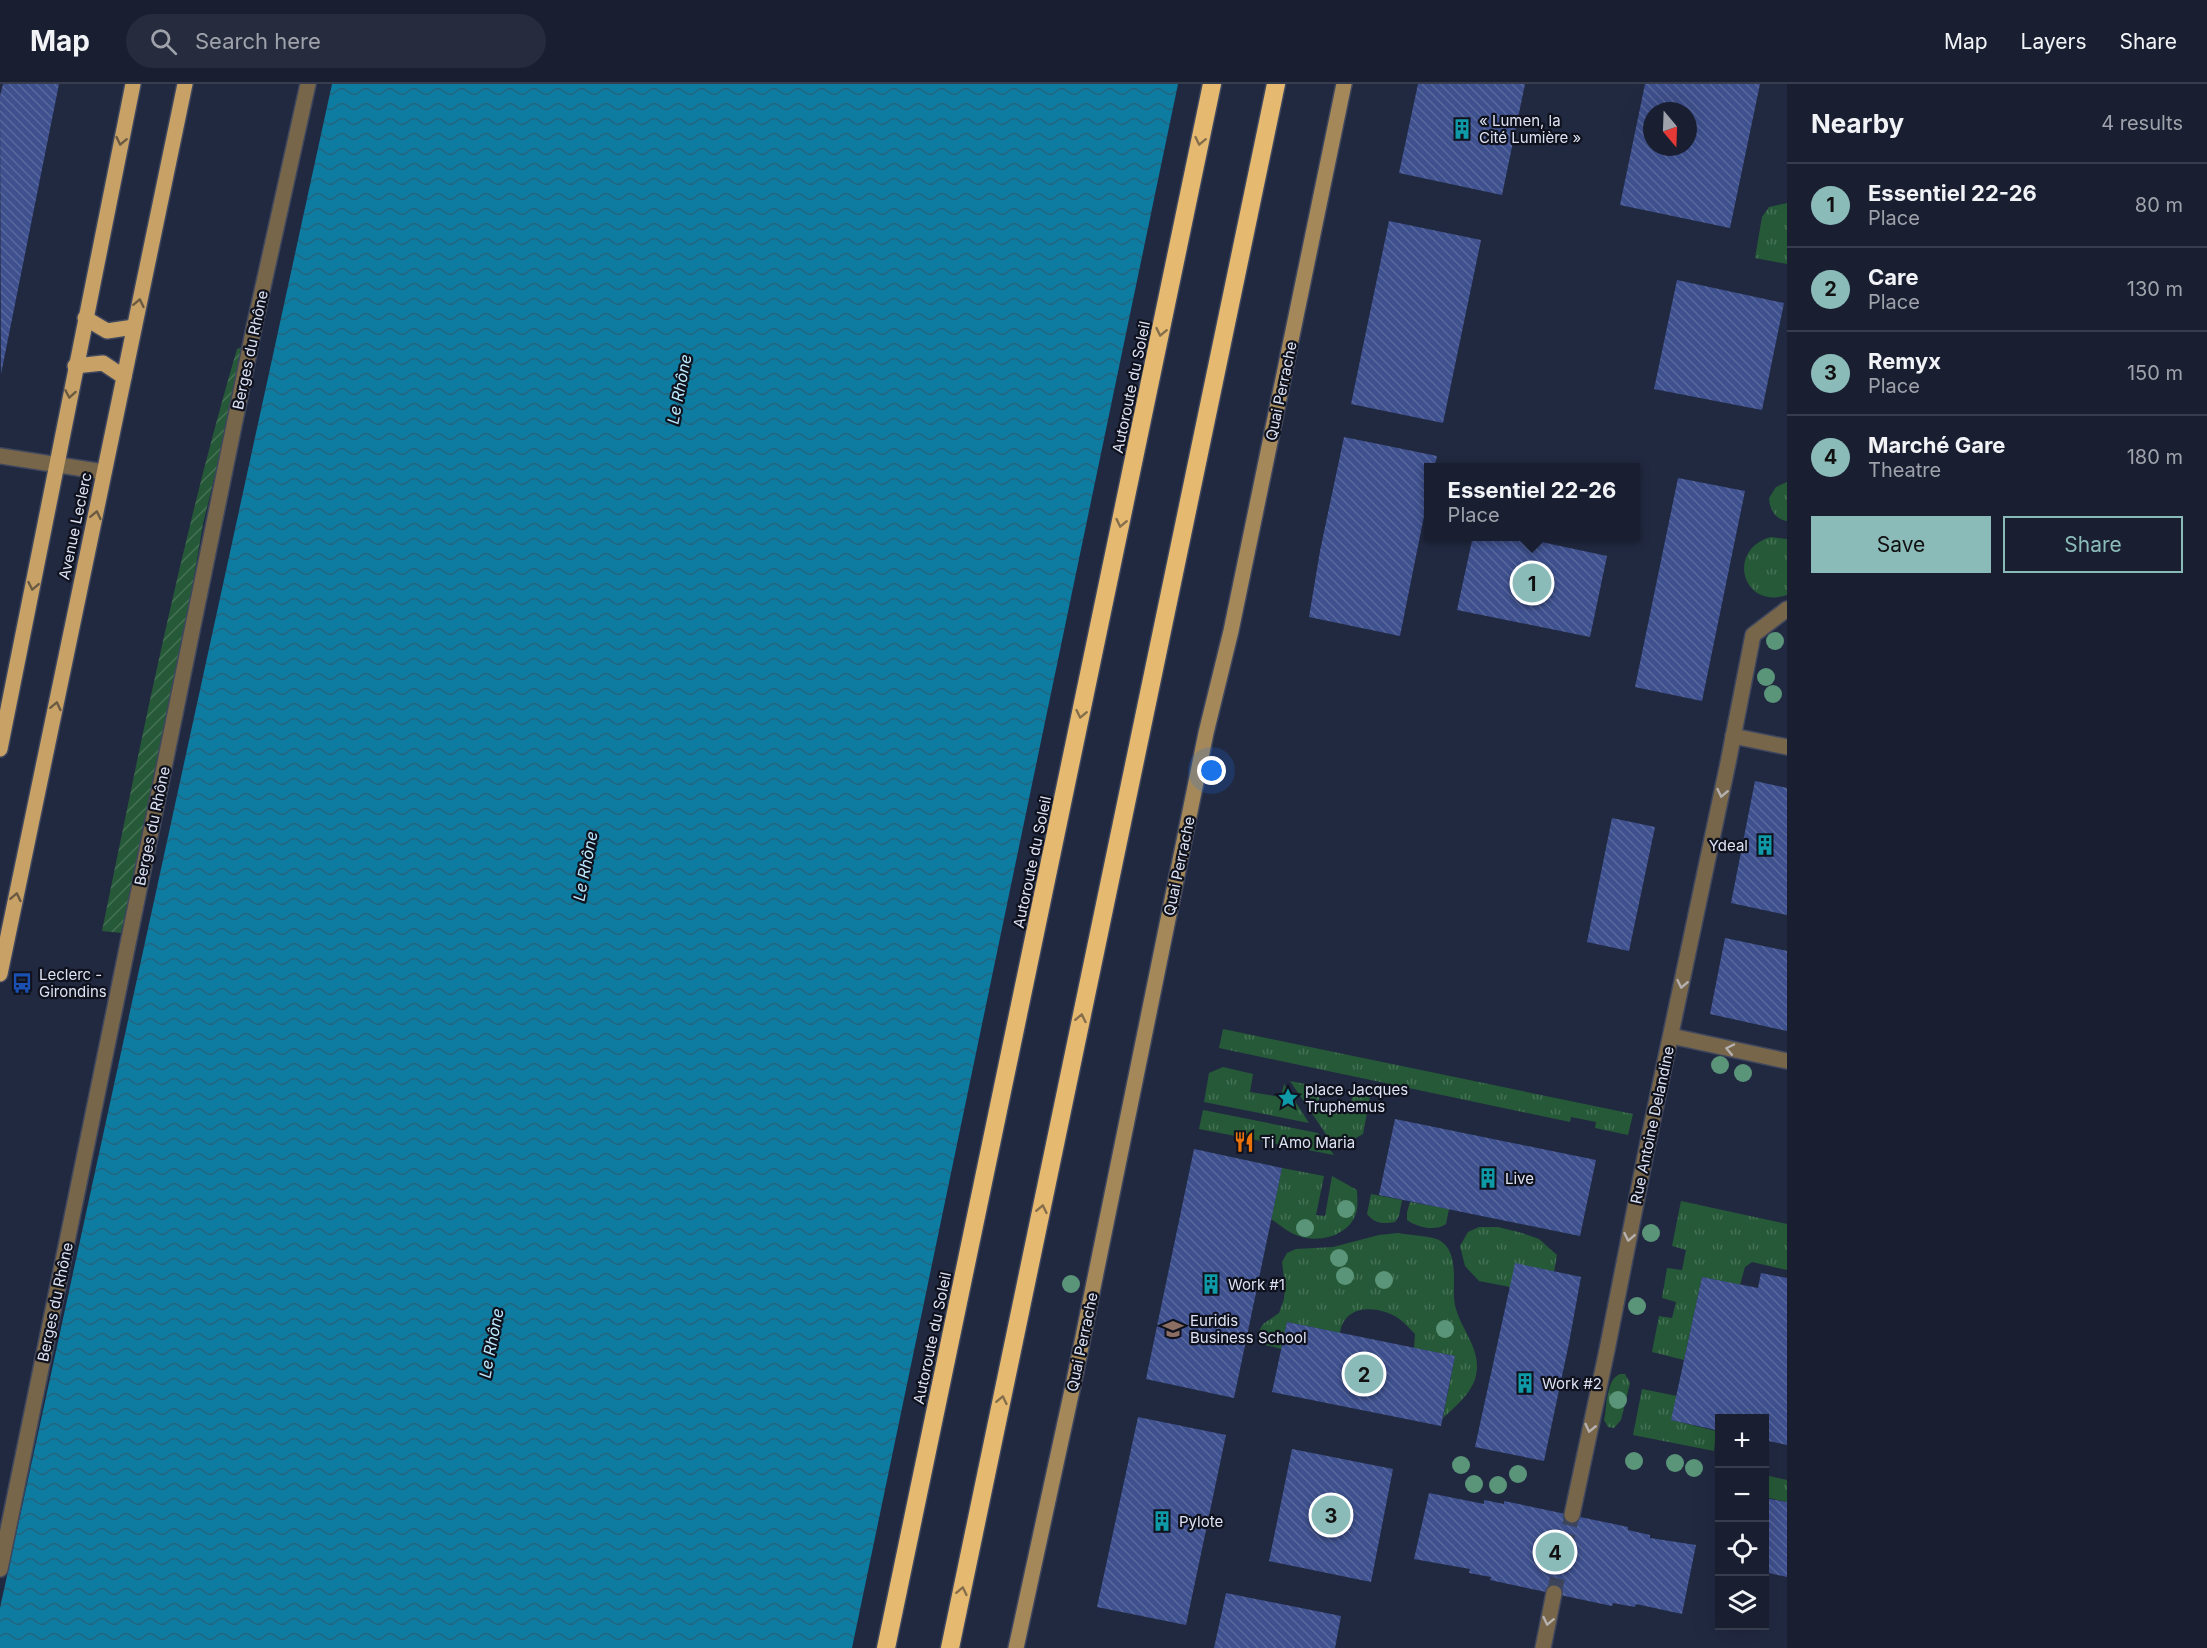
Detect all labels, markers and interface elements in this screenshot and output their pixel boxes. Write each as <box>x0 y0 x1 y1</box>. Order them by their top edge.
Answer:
search box <box>126 14 546 68</box>
text: Map <box>30 24 90 58</box>
icon: search <box>147 25 180 58</box>
text: Search here <box>195 28 321 54</box>
text: Map <box>1944 29 1988 54</box>
text: Layers <box>2021 29 2087 54</box>
text: Share <box>2120 29 2177 54</box>
north arrow <box>1643 102 1697 156</box>
text: Nearby <box>1811 108 1904 139</box>
place label: « Lumen, la Cité Lumière » <box>1479 111 1581 147</box>
text: 4 results <box>2101 111 2183 135</box>
building icon: « Lumen, la Cité Lumière » <box>1450 117 1474 141</box>
one-way arrow <box>115 136 128 146</box>
one-way arrow <box>1195 136 1208 146</box>
text: Essentiel 22-26 <box>1868 180 2037 206</box>
text: 1 <box>1826 193 1835 217</box>
text: 80 m <box>2135 193 2183 217</box>
text: Place <box>1868 206 1920 230</box>
text: Care <box>1868 264 1919 290</box>
text: 2 <box>1824 277 1837 301</box>
text: 130 m <box>2127 277 2183 301</box>
street label: Berges du Rhône <box>228 289 272 411</box>
text: Place <box>1868 290 1920 314</box>
one-way arrow <box>132 299 145 309</box>
street label: Autoroute du Soleil <box>1108 319 1154 455</box>
one-way arrow <box>1155 327 1168 337</box>
street label: Quai Perrache <box>1261 340 1301 442</box>
text: Remyx <box>1868 348 1941 374</box>
water label: Le Rhône <box>662 352 696 426</box>
text: 3 <box>1824 361 1837 385</box>
text: 150 m <box>2127 361 2183 385</box>
text: Place <box>1868 374 1920 398</box>
one-way arrow <box>64 389 77 399</box>
text: Marché Gare <box>1868 432 2005 458</box>
text: 4 <box>1824 445 1837 469</box>
text: 180 m <box>2127 445 2183 469</box>
text: Theatre <box>1868 458 1941 482</box>
popup <box>1424 463 1640 541</box>
street label: Avenue Leclerc <box>54 471 96 581</box>
text: Essentiel 22-26 <box>1448 477 1616 503</box>
text: Place <box>1448 503 1500 527</box>
one-way arrow <box>89 510 102 520</box>
button: Save <box>1811 516 1991 573</box>
button: Share <box>2003 516 2183 573</box>
one-way arrow <box>1115 518 1128 528</box>
pin: 1 <box>1512 560 1552 606</box>
one-way arrow <box>27 580 40 590</box>
one-way arrow <box>49 701 62 711</box>
one-way arrow <box>1075 709 1088 719</box>
your location <box>1197 756 1226 785</box>
street label: Berges du Rhône <box>130 765 174 887</box>
one-way arrow <box>1716 788 1729 798</box>
street label: Autoroute du Soleil <box>1009 794 1055 930</box>
street label: Quai Perrache <box>1159 815 1199 917</box>
water label: Le Rhône <box>568 829 602 903</box>
building icon: Ydeal <box>1753 833 1777 857</box>
place label: Ydeal <box>1709 836 1748 855</box>
one-way arrow <box>9 892 22 902</box>
place label: Leclerc - Girondins <box>39 965 107 1001</box>
bus stop icon: Leclerc - Girondins <box>10 971 34 995</box>
one-way arrow <box>1676 978 1689 988</box>
one-way arrow <box>1074 1013 1087 1023</box>
one-way arrow <box>1725 1043 1735 1056</box>
street label: Rue Antoine Delandine <box>1626 1044 1678 1206</box>
place label: place Jacques Truphemus <box>1305 1080 1408 1116</box>
place icon: place Jacques Truphemus <box>1276 1086 1300 1110</box>
restaurant icon: Ti Amo Maria <box>1232 1130 1256 1154</box>
place label: Ti Amo Maria <box>1261 1133 1355 1152</box>
building icon: Live <box>1476 1166 1500 1190</box>
place label: Live <box>1505 1169 1534 1188</box>
one-way arrow <box>1035 1204 1048 1214</box>
one-way arrow <box>1623 1232 1636 1242</box>
street label: Berges du Rhône <box>33 1241 77 1363</box>
street label: Autoroute du Soleil <box>909 1270 955 1406</box>
building icon: Work #1 <box>1199 1272 1223 1296</box>
place label: Work #1 <box>1228 1275 1285 1294</box>
street label: Quai Perrache <box>1062 1291 1102 1393</box>
water label: Le Rhône <box>474 1306 508 1380</box>
place label: Euridis Business School <box>1190 1311 1307 1347</box>
school or university icon: Euridis Business School <box>1161 1317 1185 1341</box>
pin: 2 <box>1344 1352 1384 1396</box>
building icon: Work #2 <box>1513 1371 1537 1395</box>
place label: Work #2 <box>1542 1374 1602 1393</box>
one-way arrow <box>995 1395 1008 1405</box>
map controls <box>1715 1414 1769 1630</box>
button: + <box>1715 1414 1769 1468</box>
one-way arrow <box>1584 1423 1597 1433</box>
button: − <box>1715 1468 1769 1522</box>
pin: 3 <box>1312 1492 1350 1538</box>
building icon: Pylote <box>1150 1509 1174 1533</box>
place label: Pylote <box>1179 1512 1223 1531</box>
button: locate <box>1715 1522 1769 1576</box>
pin: 4 <box>1536 1530 1574 1574</box>
button: layers <box>1715 1576 1769 1630</box>
one-way arrow <box>955 1586 968 1596</box>
one-way arrow <box>1543 1615 1556 1625</box>

